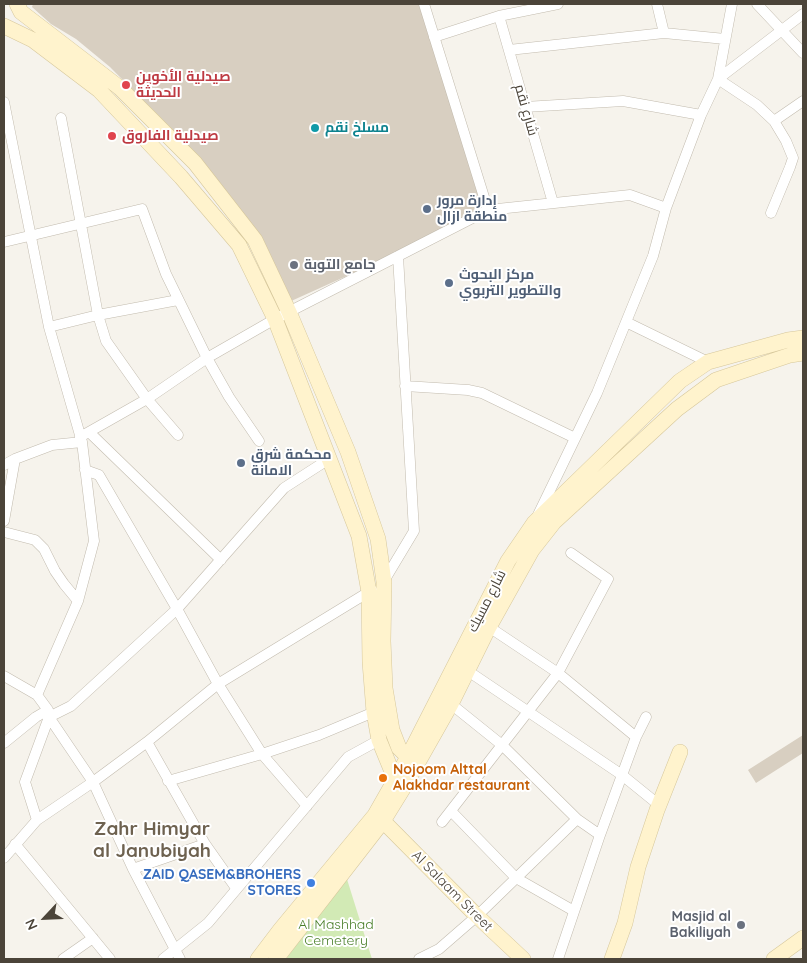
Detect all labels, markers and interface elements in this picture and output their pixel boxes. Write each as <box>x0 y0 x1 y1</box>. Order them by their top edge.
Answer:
place label: صيدلية الأخوين الحديثة <box>136 69 230 102</box>
marker: صيدلية الأخوين الحديثة <box>120 79 132 91</box>
street label: شارع نقم <box>511 82 541 138</box>
place label: مسلخ نقم <box>325 120 389 136</box>
marker: مسلخ نقم <box>309 122 321 134</box>
place label: صيدلية الفاروق <box>122 128 219 144</box>
marker: صيدلية الفاروق <box>106 130 118 142</box>
place label: إدارة مرور منطقة ازال <box>437 193 507 226</box>
marker: إدارة مرور منطقة ازال <box>421 203 433 215</box>
place label: جامع التوبة <box>304 257 376 273</box>
marker: جامع التوبة <box>288 259 300 271</box>
place label: مركز البحوث والتطوير التربوي <box>459 267 561 300</box>
marker: مركز البحوث والتطوير التربوي <box>443 277 455 289</box>
place label: محكمة شرق الامانة <box>251 447 331 480</box>
marker: محكمة شرق الامانة <box>235 457 247 469</box>
street label: شارع مسيك <box>464 567 510 635</box>
place label: Nojoom Alttal Alakhdar restaurant <box>393 762 530 794</box>
marker: Nojoom Alttal Alakhdar restaurant <box>377 772 389 784</box>
district label: Zahr Himyar al Janubiyah <box>93 818 211 862</box>
street label: Al Salaam Street <box>408 847 496 935</box>
place label: ZAID QASEM&BROHERS STORES <box>143 867 301 900</box>
marker: ZAID QASEM&BROHERS STORES <box>305 877 317 889</box>
north arrow <box>20 893 70 943</box>
place label: Masjid al Bakiliyah <box>669 909 731 942</box>
text: N <box>21 916 42 933</box>
park label: Al Mashhad Cemetery <box>298 917 374 950</box>
marker: Masjid al Bakiliyah <box>735 919 747 931</box>

